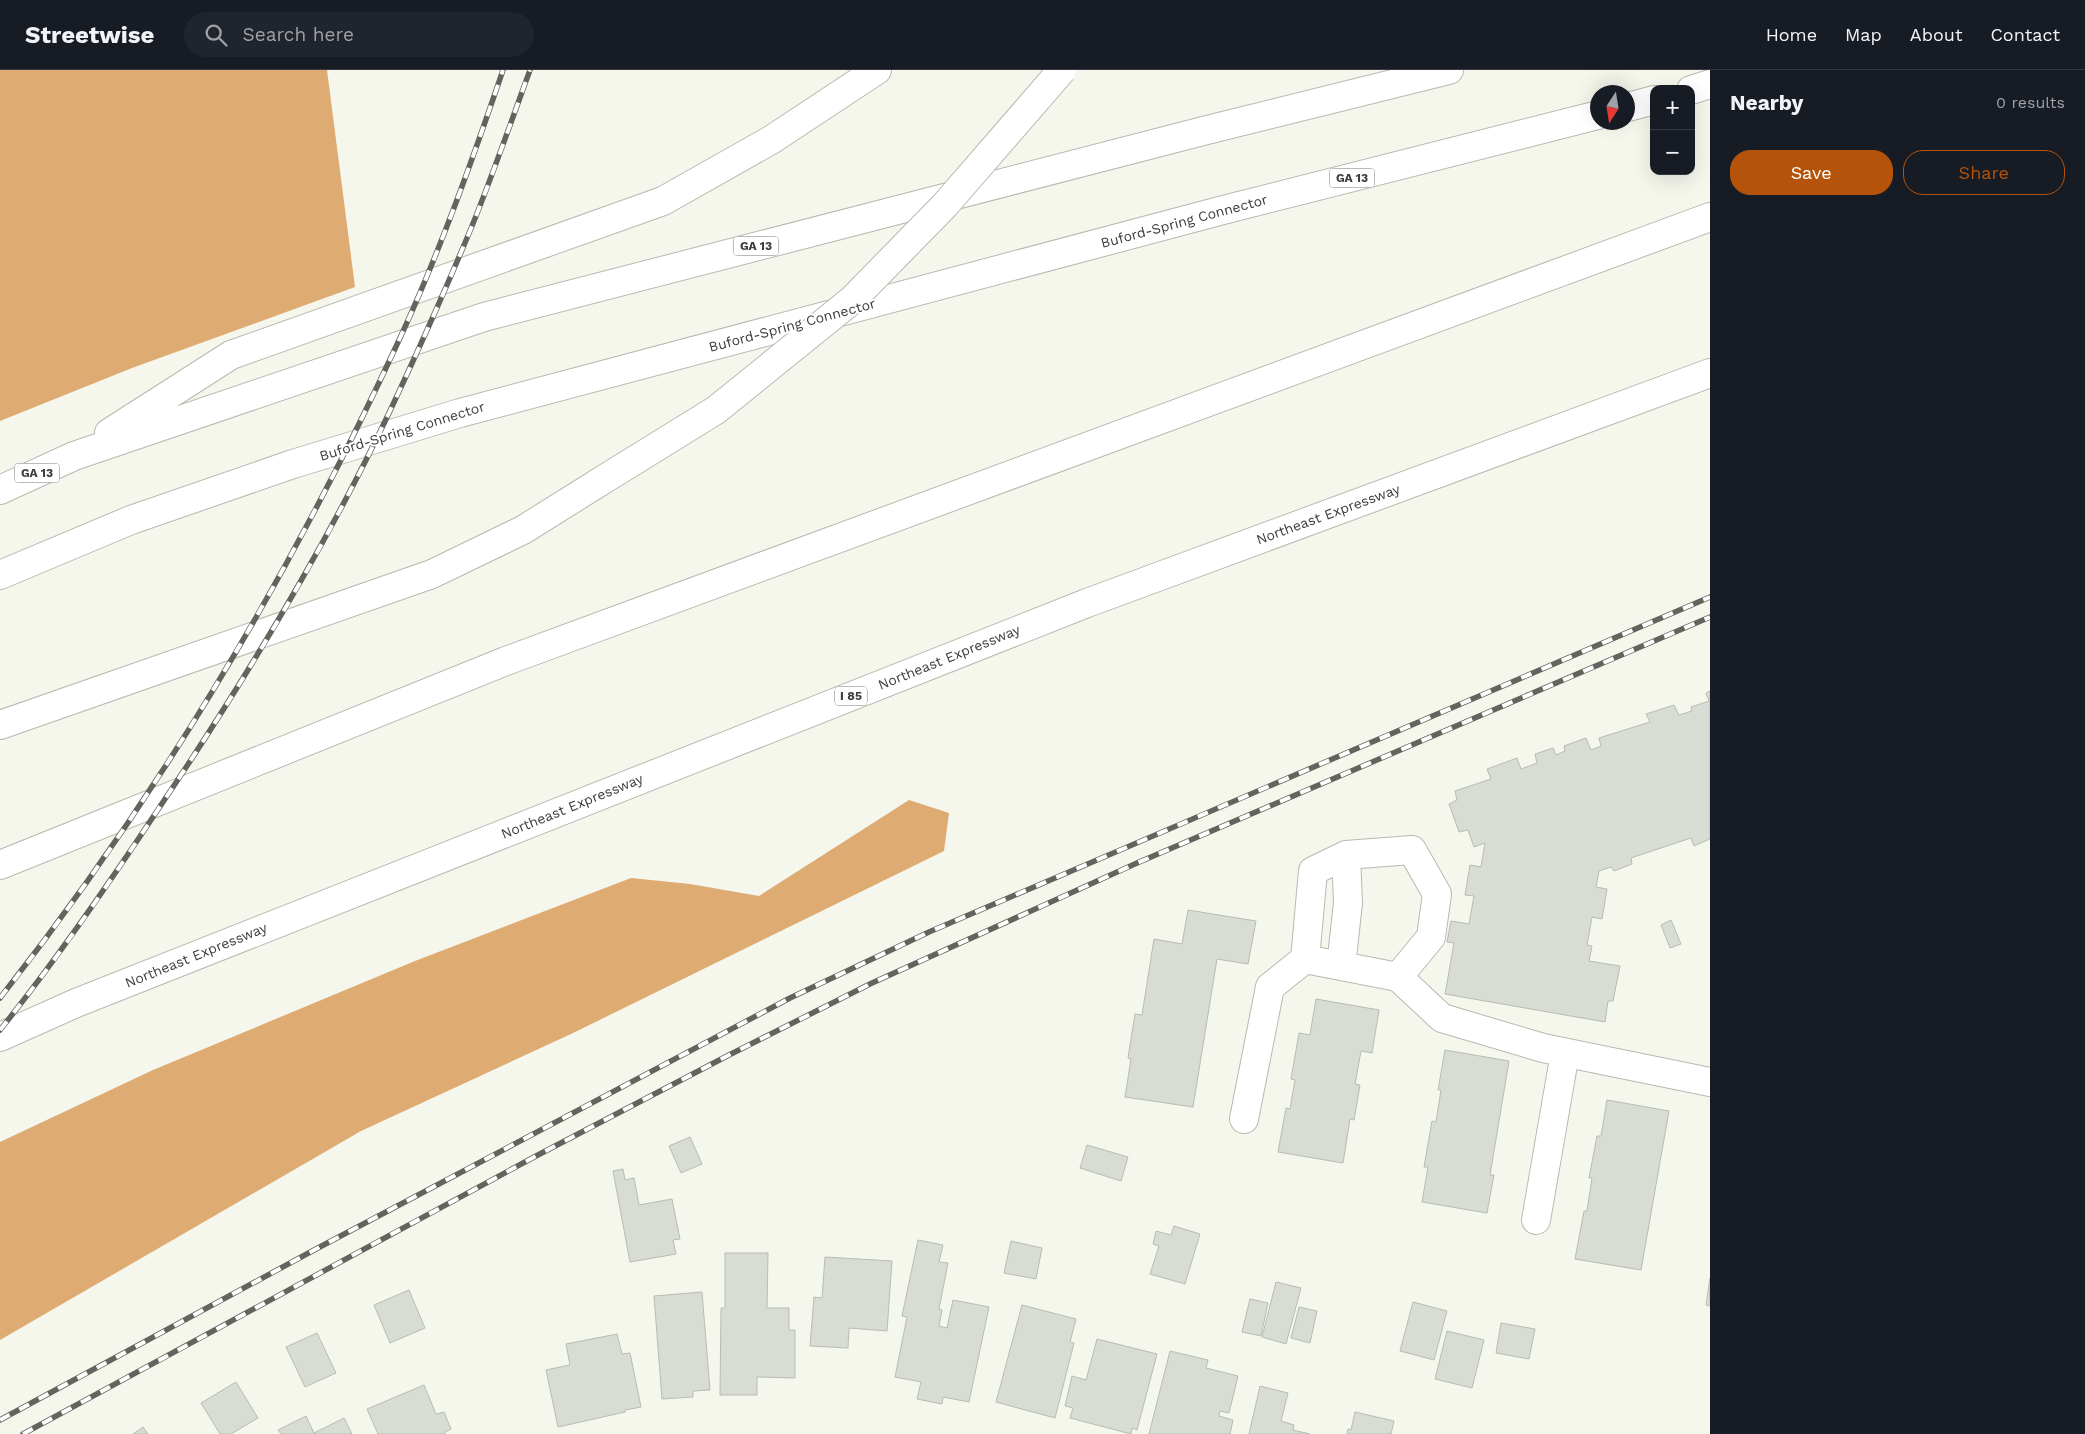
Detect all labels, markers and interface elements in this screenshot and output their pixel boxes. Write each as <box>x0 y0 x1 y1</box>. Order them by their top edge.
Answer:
search box <box>184 12 534 57</box>
text: Streetwise <box>25 21 154 49</box>
icon: search <box>202 21 230 49</box>
text: Search here <box>242 23 354 46</box>
text: Home <box>1766 24 1817 45</box>
text: Map <box>1845 24 1882 45</box>
text: About <box>1910 24 1962 45</box>
text: Contact <box>1990 24 2060 45</box>
north arrow <box>1590 85 1635 130</box>
map controls <box>1650 85 1695 175</box>
button: + <box>1650 85 1695 130</box>
text: Nearby <box>1730 90 1803 115</box>
text: 0 results <box>1996 93 2065 112</box>
button: − <box>1650 130 1695 175</box>
button: Save <box>1730 150 1893 195</box>
button: Share <box>1903 150 2065 195</box>
road number: GA 13 <box>1330 169 1374 188</box>
street label: Buford-Spring Connector <box>1099 191 1269 251</box>
road number: GA 13 <box>734 237 778 256</box>
street label: Buford-Spring Connector <box>707 295 877 355</box>
street label: Buford-Spring Connector <box>318 398 487 464</box>
road number: GA 13 <box>15 463 60 482</box>
street label: Northeast Expressway <box>1254 480 1403 547</box>
street label: Northeast Expressway <box>876 621 1023 693</box>
road number: I 85 <box>835 686 867 706</box>
street label: Northeast Expressway <box>499 770 646 842</box>
street label: Northeast Expressway <box>123 919 270 991</box>

